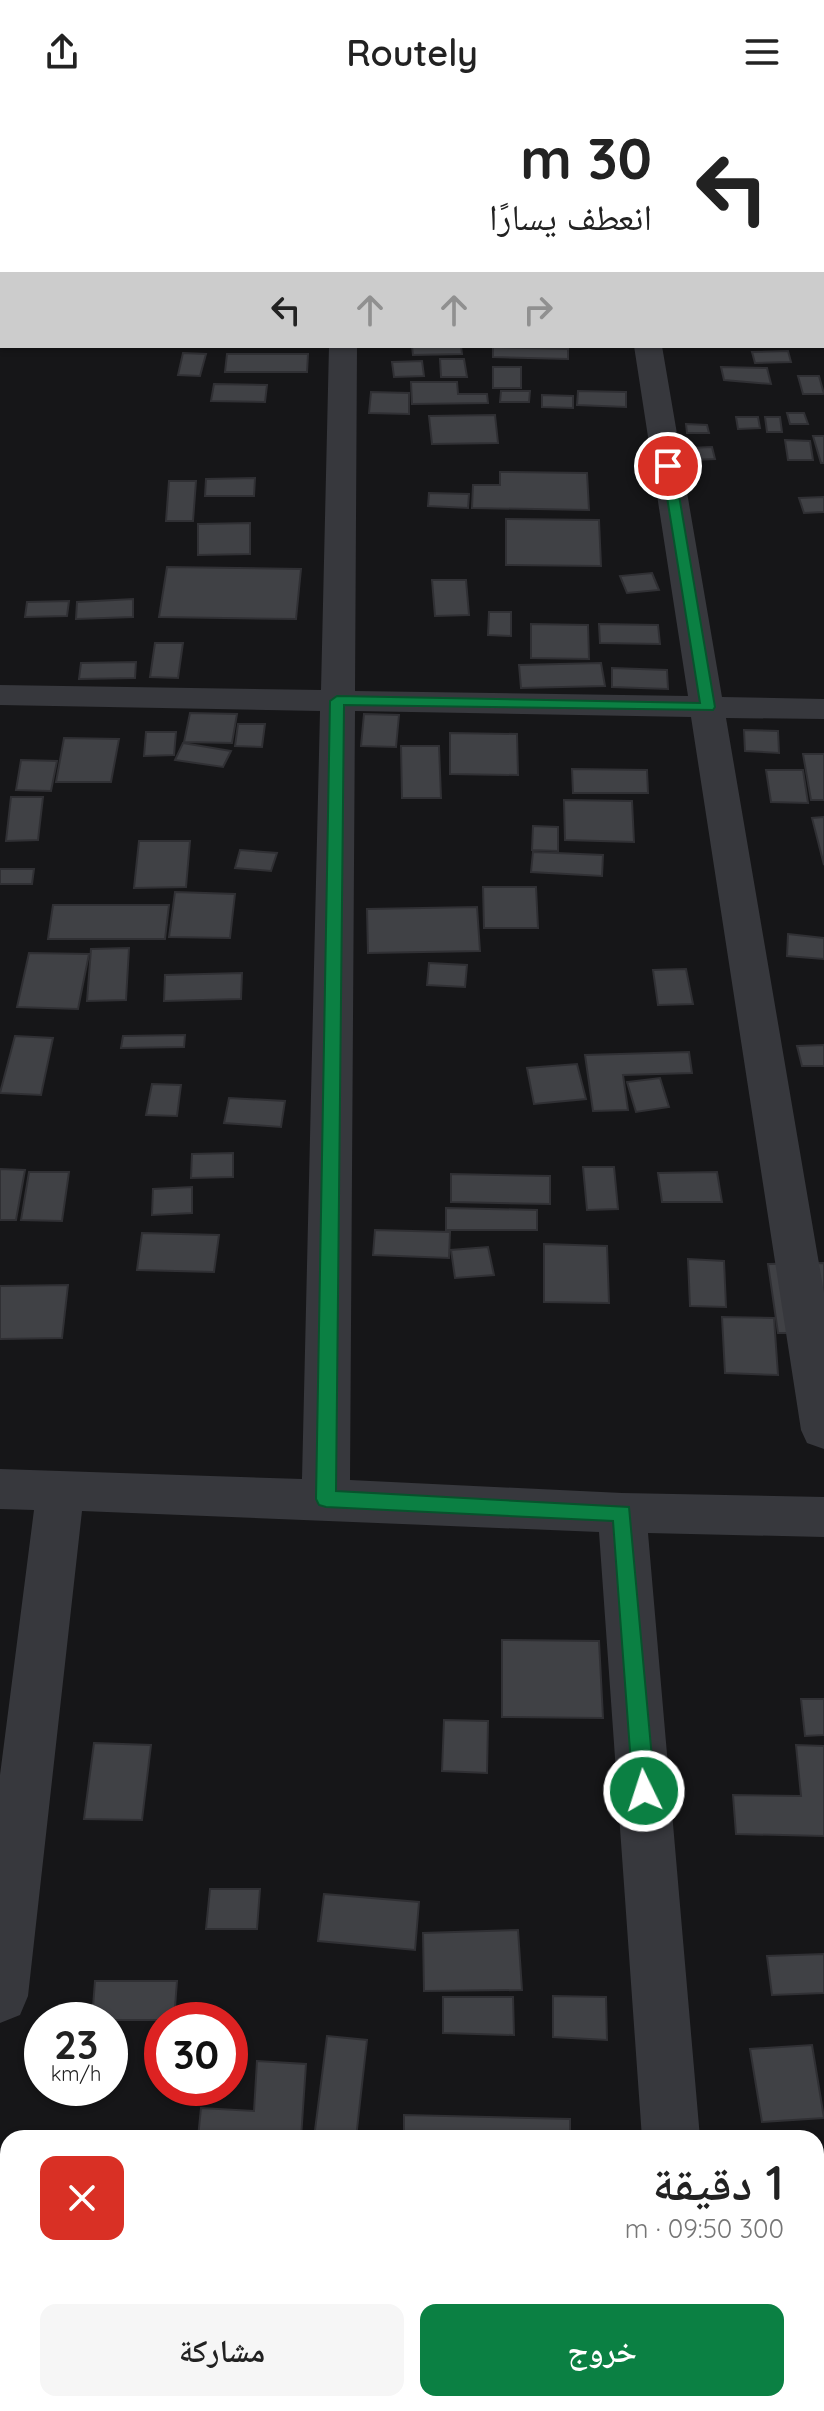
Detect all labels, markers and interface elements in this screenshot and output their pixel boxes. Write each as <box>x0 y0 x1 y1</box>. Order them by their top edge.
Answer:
icon: share <box>40 30 84 74</box>
text: Routely <box>346 30 478 75</box>
icon: menu <box>740 30 784 74</box>
text: 30 m <box>520 123 652 193</box>
icon: left <box>680 136 784 240</box>
text: انعطف يسارًا <box>489 194 652 239</box>
icon: left <box>264 288 308 332</box>
icon: ahead <box>348 288 392 332</box>
icon: ahead <box>432 288 476 332</box>
icon: right <box>516 288 560 332</box>
pin <box>634 432 702 500</box>
icon: arrive <box>646 444 690 488</box>
position arrow <box>602 1749 686 1833</box>
speed limit sign: 30 <box>144 2002 248 2106</box>
text: 23 <box>54 2019 98 2069</box>
text: km/h <box>51 2061 101 2086</box>
text: 1 دقيقة <box>653 2152 784 2212</box>
button: close <box>40 2156 124 2240</box>
text: 300 m · 09:50 <box>625 2212 784 2245</box>
button: مشاركة <box>40 2304 404 2396</box>
button: خروج <box>420 2304 784 2396</box>

